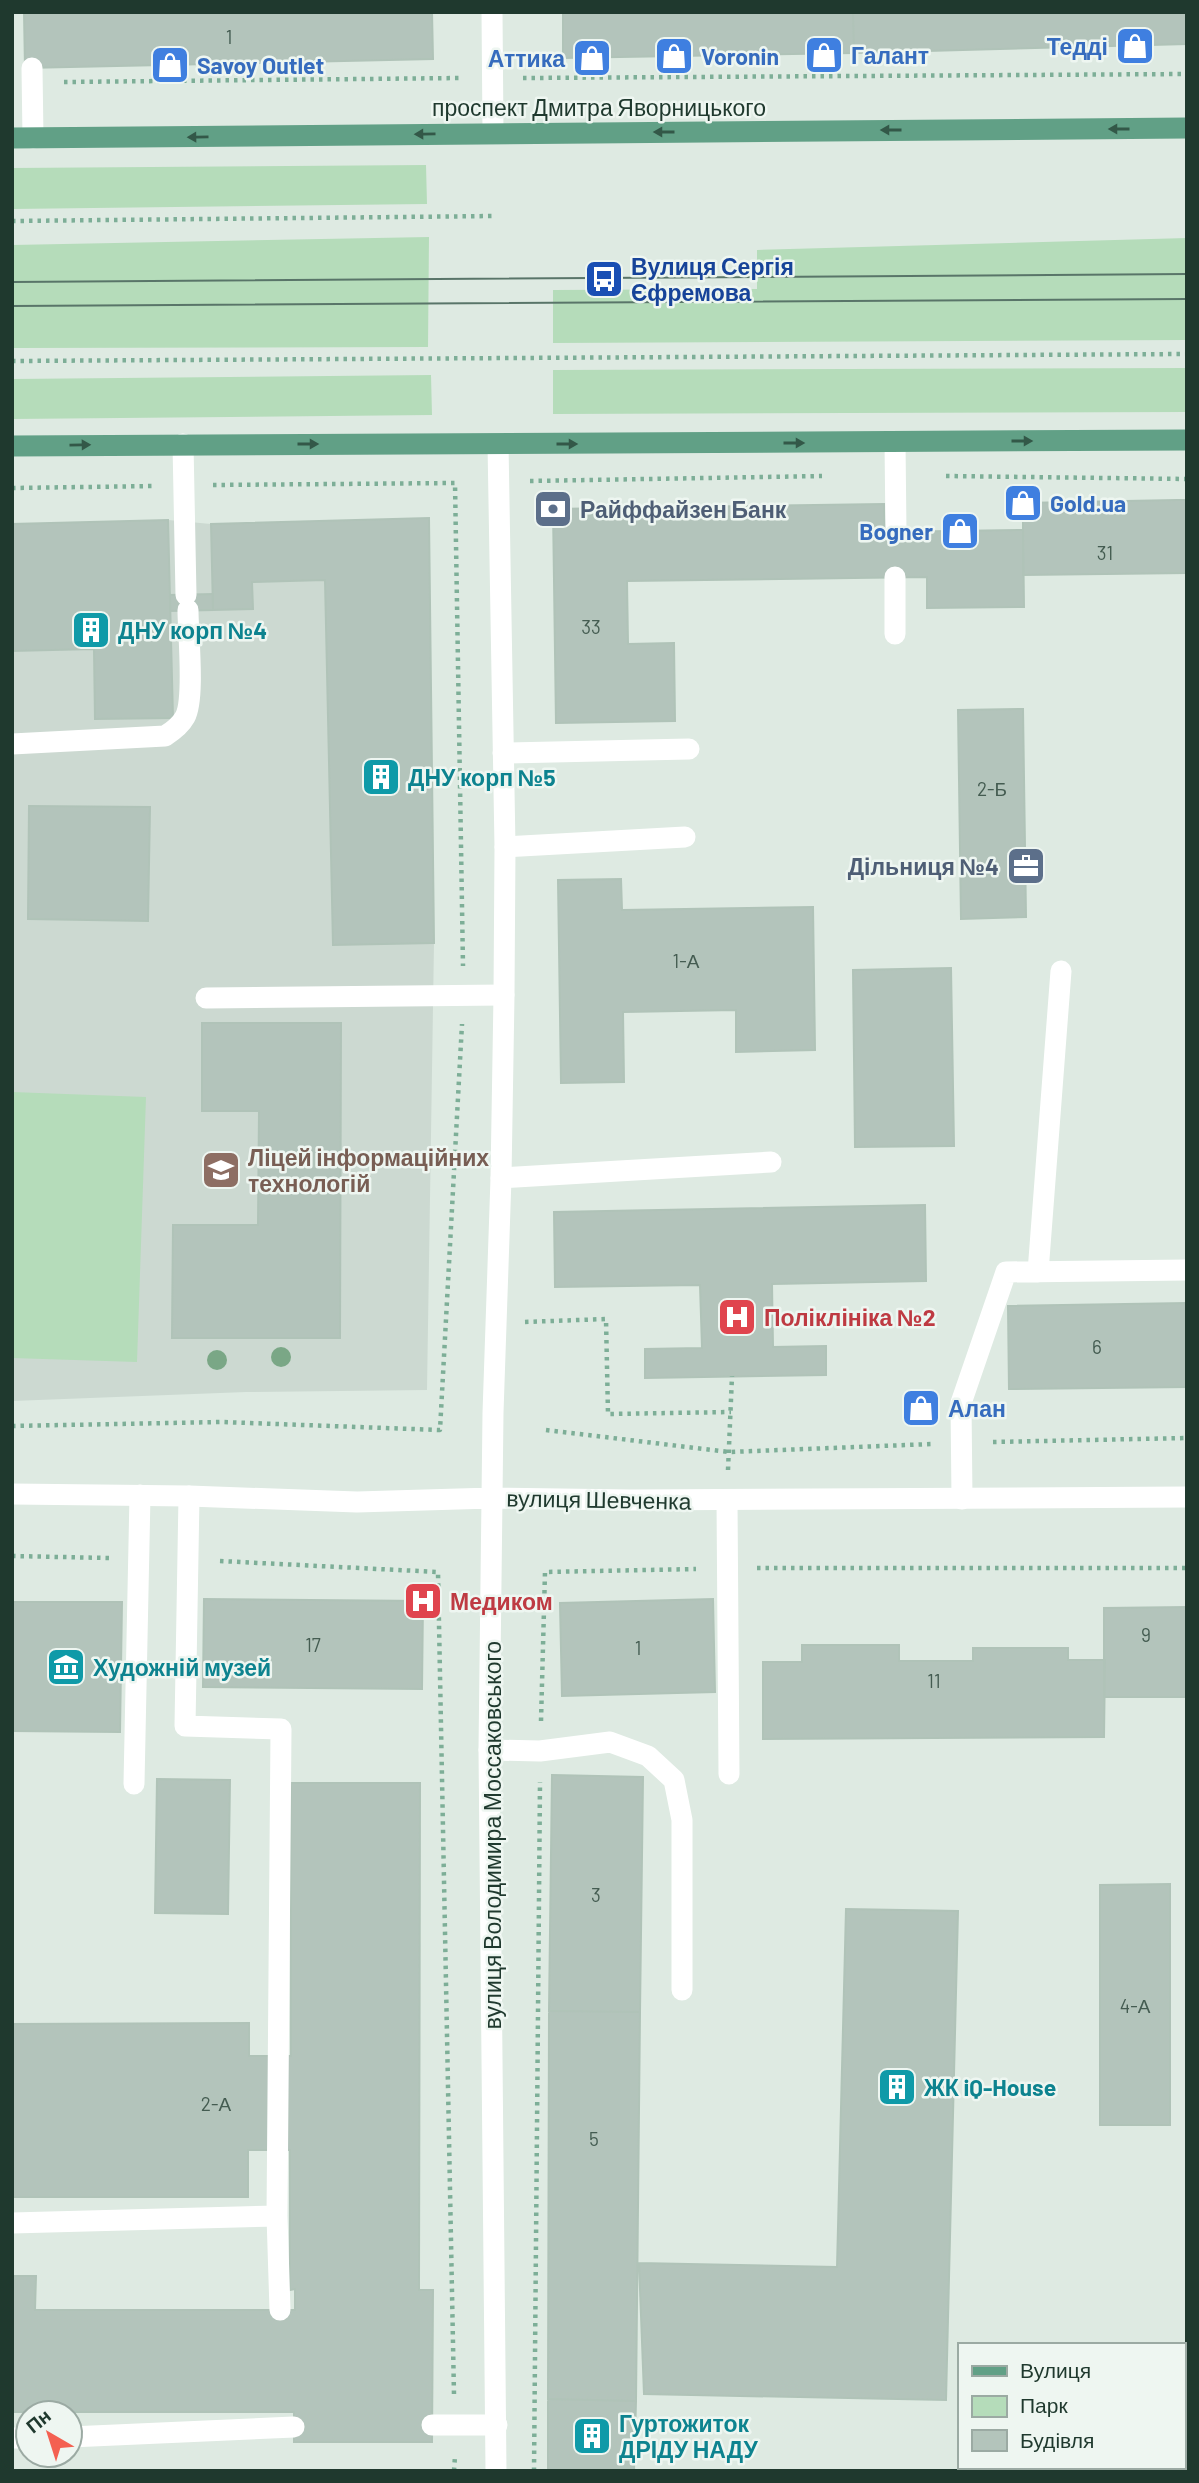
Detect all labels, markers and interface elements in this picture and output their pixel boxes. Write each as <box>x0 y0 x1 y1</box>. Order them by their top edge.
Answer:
house number: 1 <box>226 25 232 48</box>
shop icon: Тедді <box>1114 25 1156 67</box>
place label: Тедді <box>1047 32 1108 60</box>
shop icon: Галант <box>803 34 845 76</box>
shop icon: Voronin <box>653 35 695 77</box>
shop icon: Аттика <box>571 37 613 79</box>
place label: Галант <box>851 41 929 69</box>
place label: Voronin <box>701 42 779 70</box>
shop icon: Savoy Outlet <box>149 44 191 86</box>
place label: Аттика <box>488 44 565 72</box>
place label: Savoy Outlet <box>197 51 324 79</box>
street label: проспект Дмитра Яворницького <box>432 93 766 121</box>
one-way arrow <box>1107 123 1129 135</box>
one-way arrow <box>880 125 902 136</box>
one-way arrow <box>652 126 674 138</box>
one-way arrow <box>414 128 436 140</box>
one-way arrow <box>186 131 208 142</box>
place label: Вулиця Сергія Єфремова <box>631 252 794 306</box>
bus stop icon: Вулиця Сергія Єфремова <box>583 258 625 300</box>
one-way arrow <box>1011 435 1033 447</box>
one-way arrow <box>783 437 805 448</box>
one-way arrow <box>297 438 319 450</box>
one-way arrow <box>556 438 578 450</box>
one-way arrow <box>70 439 92 451</box>
shop icon: Gold.ua <box>1002 482 1044 524</box>
bank icon: Райффайзен Банк <box>532 488 574 530</box>
place label: Gold.ua <box>1050 489 1126 517</box>
place label: Райффайзен Банк <box>580 495 787 523</box>
shop icon: Bogner <box>939 510 981 552</box>
place label: Bogner <box>859 517 933 545</box>
house number: 31 <box>1097 541 1113 564</box>
building icon: ДНУ корп №4 <box>70 609 112 651</box>
house number: 33 <box>581 615 601 638</box>
place label: ДНУ корп №4 <box>118 616 267 644</box>
building icon: ДНУ корп №5 <box>360 756 402 798</box>
place label: ДНУ корп №5 <box>408 763 556 791</box>
house number: 2-Б <box>977 777 1007 800</box>
office icon: Дільниця №4 <box>1005 845 1047 887</box>
place label: Дільниця №4 <box>848 852 999 880</box>
house number: 1-А <box>673 949 700 972</box>
place label: Ліцей інформаційних технологій <box>248 1143 489 1197</box>
school or university icon: Ліцей інформаційних технологій <box>200 1149 242 1191</box>
hospital icon: Поліклініка №2 <box>716 1296 758 1338</box>
place label: Поліклініка №2 <box>764 1303 936 1331</box>
house number: 6 <box>1092 1335 1102 1358</box>
shop icon: Алан <box>900 1387 942 1429</box>
place label: Алан <box>948 1394 1006 1422</box>
street label: вулиця Шевченка <box>506 1483 692 1515</box>
hospital icon: Медиком <box>402 1580 444 1622</box>
place label: Медиком <box>450 1587 553 1615</box>
house number: 9 <box>1141 1623 1151 1646</box>
house number: 17 <box>305 1633 321 1656</box>
house number: 1 <box>635 1636 641 1659</box>
street label: вулиця Володимира Моссаковського <box>478 1641 506 2029</box>
museum icon: Художній музей <box>45 1646 87 1688</box>
place label: Художній музей <box>93 1653 271 1681</box>
house number: 11 <box>927 1669 941 1692</box>
house number: 3 <box>591 1883 601 1906</box>
house number: 4-А <box>1120 1994 1151 2017</box>
building icon: ЖК iQ-House <box>876 2066 918 2108</box>
place label: ЖК iQ-House <box>923 2073 1056 2101</box>
house number: 2-А <box>201 2092 231 2115</box>
house number: 5 <box>589 2127 599 2150</box>
legend <box>958 2343 1185 2469</box>
text: Вулиця <box>1020 2357 1091 2382</box>
text: Парк <box>1020 2392 1068 2417</box>
north arrow <box>14 2399 84 2469</box>
text: Пн <box>21 2404 55 2437</box>
place label: Гуртожиток ДРІДУ НАДУ <box>619 2409 758 2463</box>
building icon: Гуртожиток ДРІДУ НАДУ <box>571 2415 613 2457</box>
text: Будівля <box>1020 2427 1094 2452</box>

